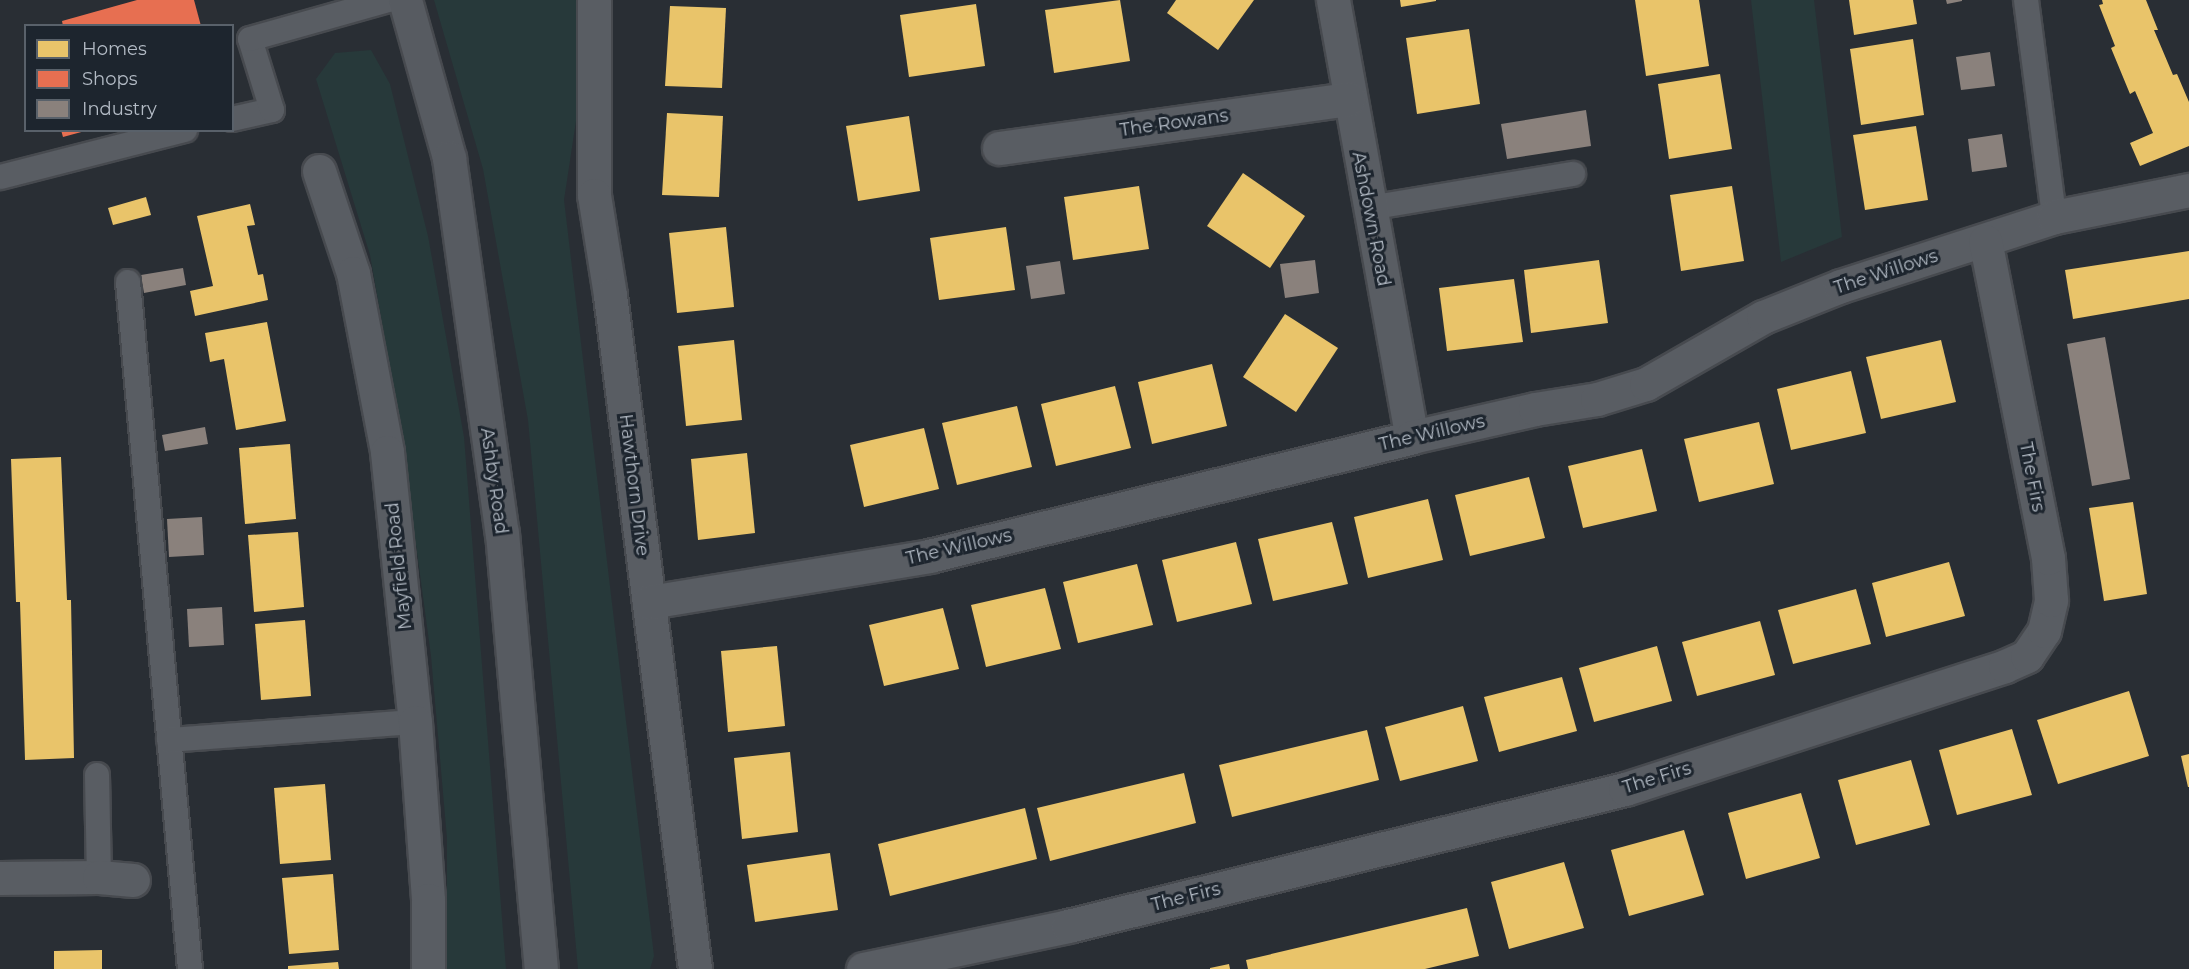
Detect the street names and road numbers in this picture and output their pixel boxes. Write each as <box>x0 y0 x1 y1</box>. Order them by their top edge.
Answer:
street label: The Rowans <box>1118 105 1230 141</box>
street label: Ashdown Road <box>1347 150 1395 288</box>
street label: The Willows <box>1831 245 1941 299</box>
street label: The Willows <box>1377 410 1487 456</box>
street label: Hawthorn Drive <box>615 413 653 557</box>
street label: Ashby Road <box>476 426 512 536</box>
street label: The Firs <box>2015 440 2049 514</box>
street label: Mayfield Road <box>382 501 416 631</box>
street label: The Willows <box>904 524 1014 570</box>
street label: The Firs <box>1620 757 1694 799</box>
street label: The Firs <box>1149 878 1223 916</box>

